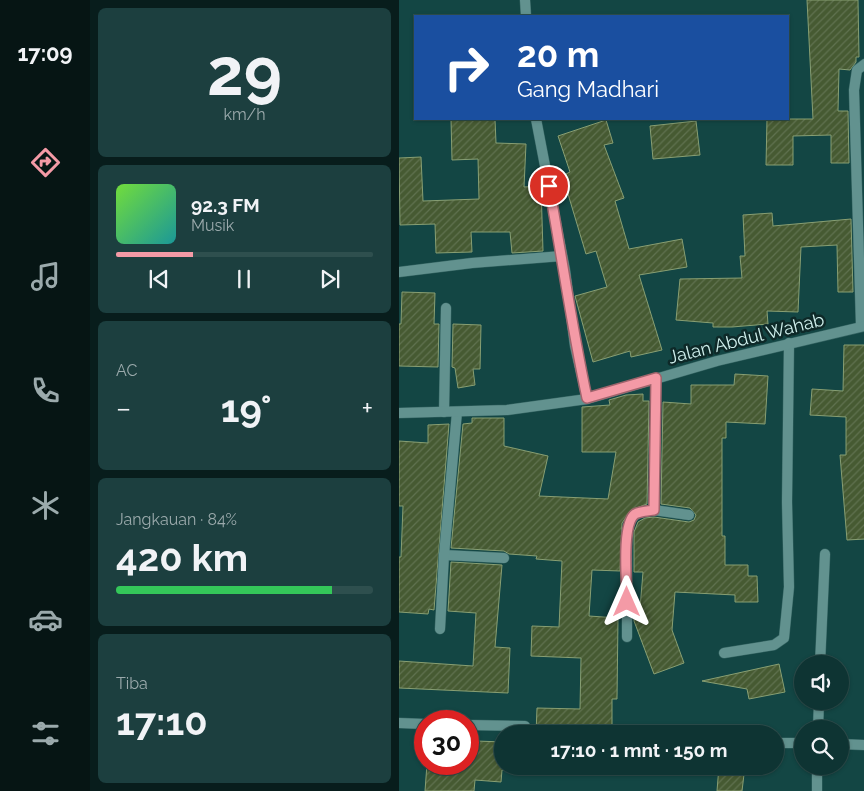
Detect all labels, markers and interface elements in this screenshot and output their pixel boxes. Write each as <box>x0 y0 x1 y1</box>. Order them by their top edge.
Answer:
text: 29 <box>207 34 282 110</box>
text: 20 m <box>517 34 599 75</box>
icon: right <box>434 35 499 100</box>
text: 17:09 <box>17 40 73 66</box>
text: Gang Madhari <box>517 76 659 102</box>
text: km/h <box>223 105 266 124</box>
icon: directions <box>28 145 63 180</box>
pin <box>528 165 570 207</box>
icon: arrive <box>535 172 563 200</box>
text: 92.3 FM <box>191 194 260 216</box>
text: Musik <box>191 216 234 235</box>
icon: music <box>28 259 63 294</box>
icon: previous <box>145 265 173 293</box>
icon: pause <box>230 265 258 293</box>
icon: next <box>316 265 344 293</box>
street label: Jalan Abdul Wahab <box>666 308 826 368</box>
text: AC <box>116 361 137 380</box>
icon: phone <box>28 373 63 408</box>
text: 19° <box>221 386 272 431</box>
text: − <box>116 392 131 425</box>
text: + <box>361 392 373 425</box>
icon: climate <box>28 488 63 523</box>
text: Jangkauan · 84% <box>116 510 237 529</box>
text: 420 km <box>116 535 248 580</box>
position arrow <box>600 575 652 627</box>
icon: car <box>28 602 63 637</box>
map controls <box>794 655 849 775</box>
button: sound <box>794 655 849 710</box>
text: Tiba <box>116 674 148 693</box>
text: 17:10 <box>116 699 208 744</box>
speed limit sign: 30 <box>414 710 479 775</box>
icon: filters <box>28 716 63 751</box>
button: search <box>794 720 849 775</box>
text: 17:10 · 1 mnt · 150 m <box>551 739 727 761</box>

